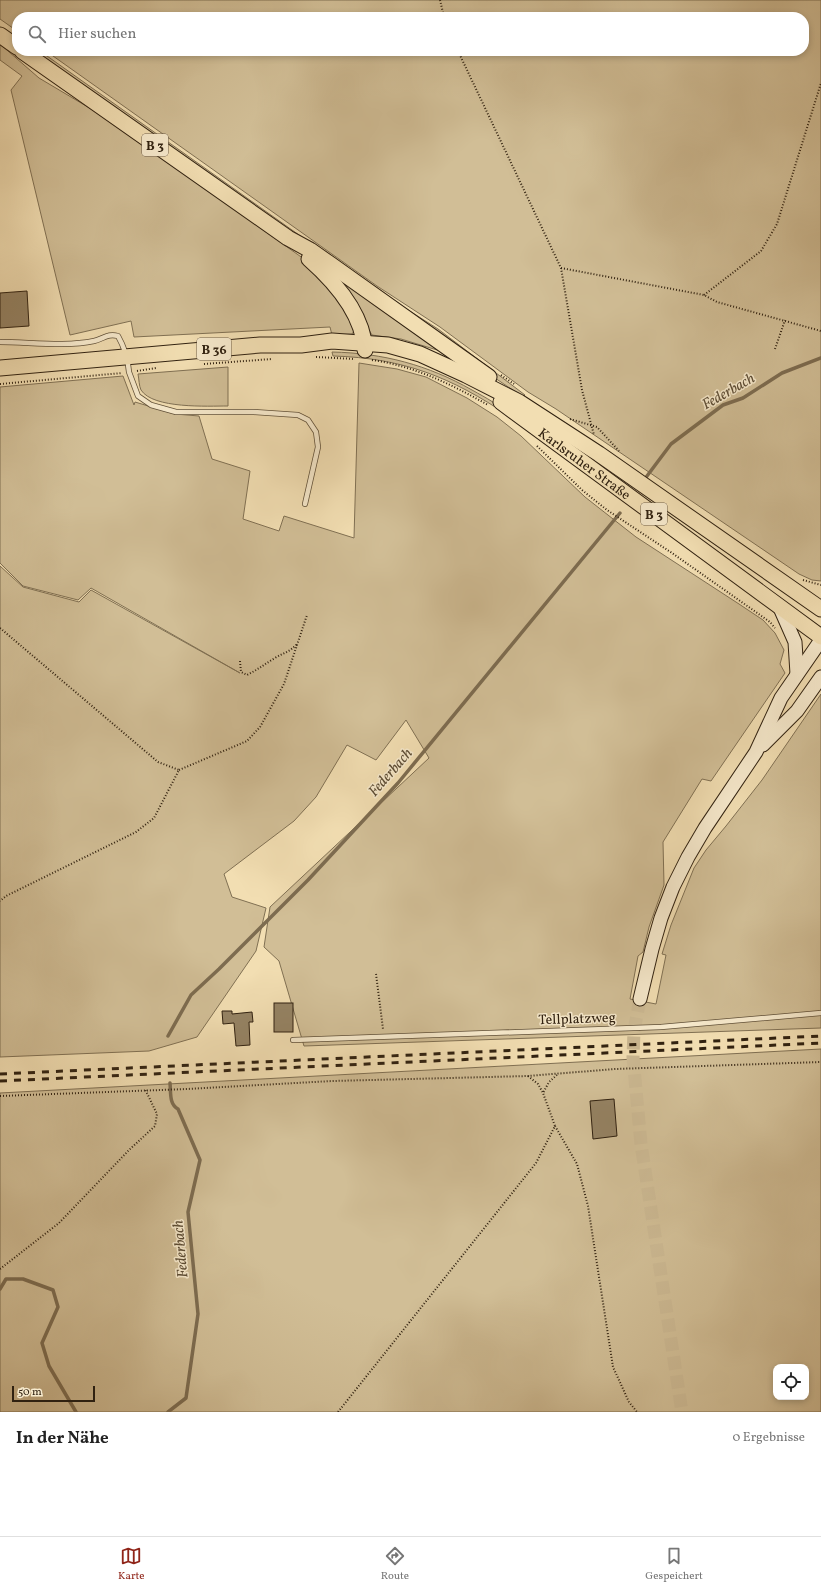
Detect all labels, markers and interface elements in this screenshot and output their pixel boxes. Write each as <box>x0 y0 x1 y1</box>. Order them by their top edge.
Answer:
search box <box>12 12 809 56</box>
icon: search <box>26 23 48 45</box>
text: Hier suchen <box>58 24 136 45</box>
road number: B 3 <box>142 134 168 156</box>
road number: B 36 <box>197 338 231 360</box>
water label: Federbach <box>698 369 759 416</box>
street label: Karlsruher Straße <box>534 424 634 505</box>
road number: B 3 <box>641 503 667 525</box>
water label: Federbach <box>364 744 418 802</box>
street label: Tellplatzweg <box>538 1009 616 1030</box>
water label: Federbach <box>169 1219 194 1279</box>
map controls <box>773 1364 809 1400</box>
button: locate <box>773 1364 809 1400</box>
scale bar <box>12 1384 95 1403</box>
text: 50 m <box>18 1385 42 1400</box>
text: In der Nähe <box>16 1427 109 1450</box>
text: 0 Ergebnisse <box>732 1429 805 1447</box>
tab: Karte <box>118 1545 145 1584</box>
tab: Route <box>381 1545 409 1584</box>
tab: Gespeichert <box>645 1545 703 1584</box>

